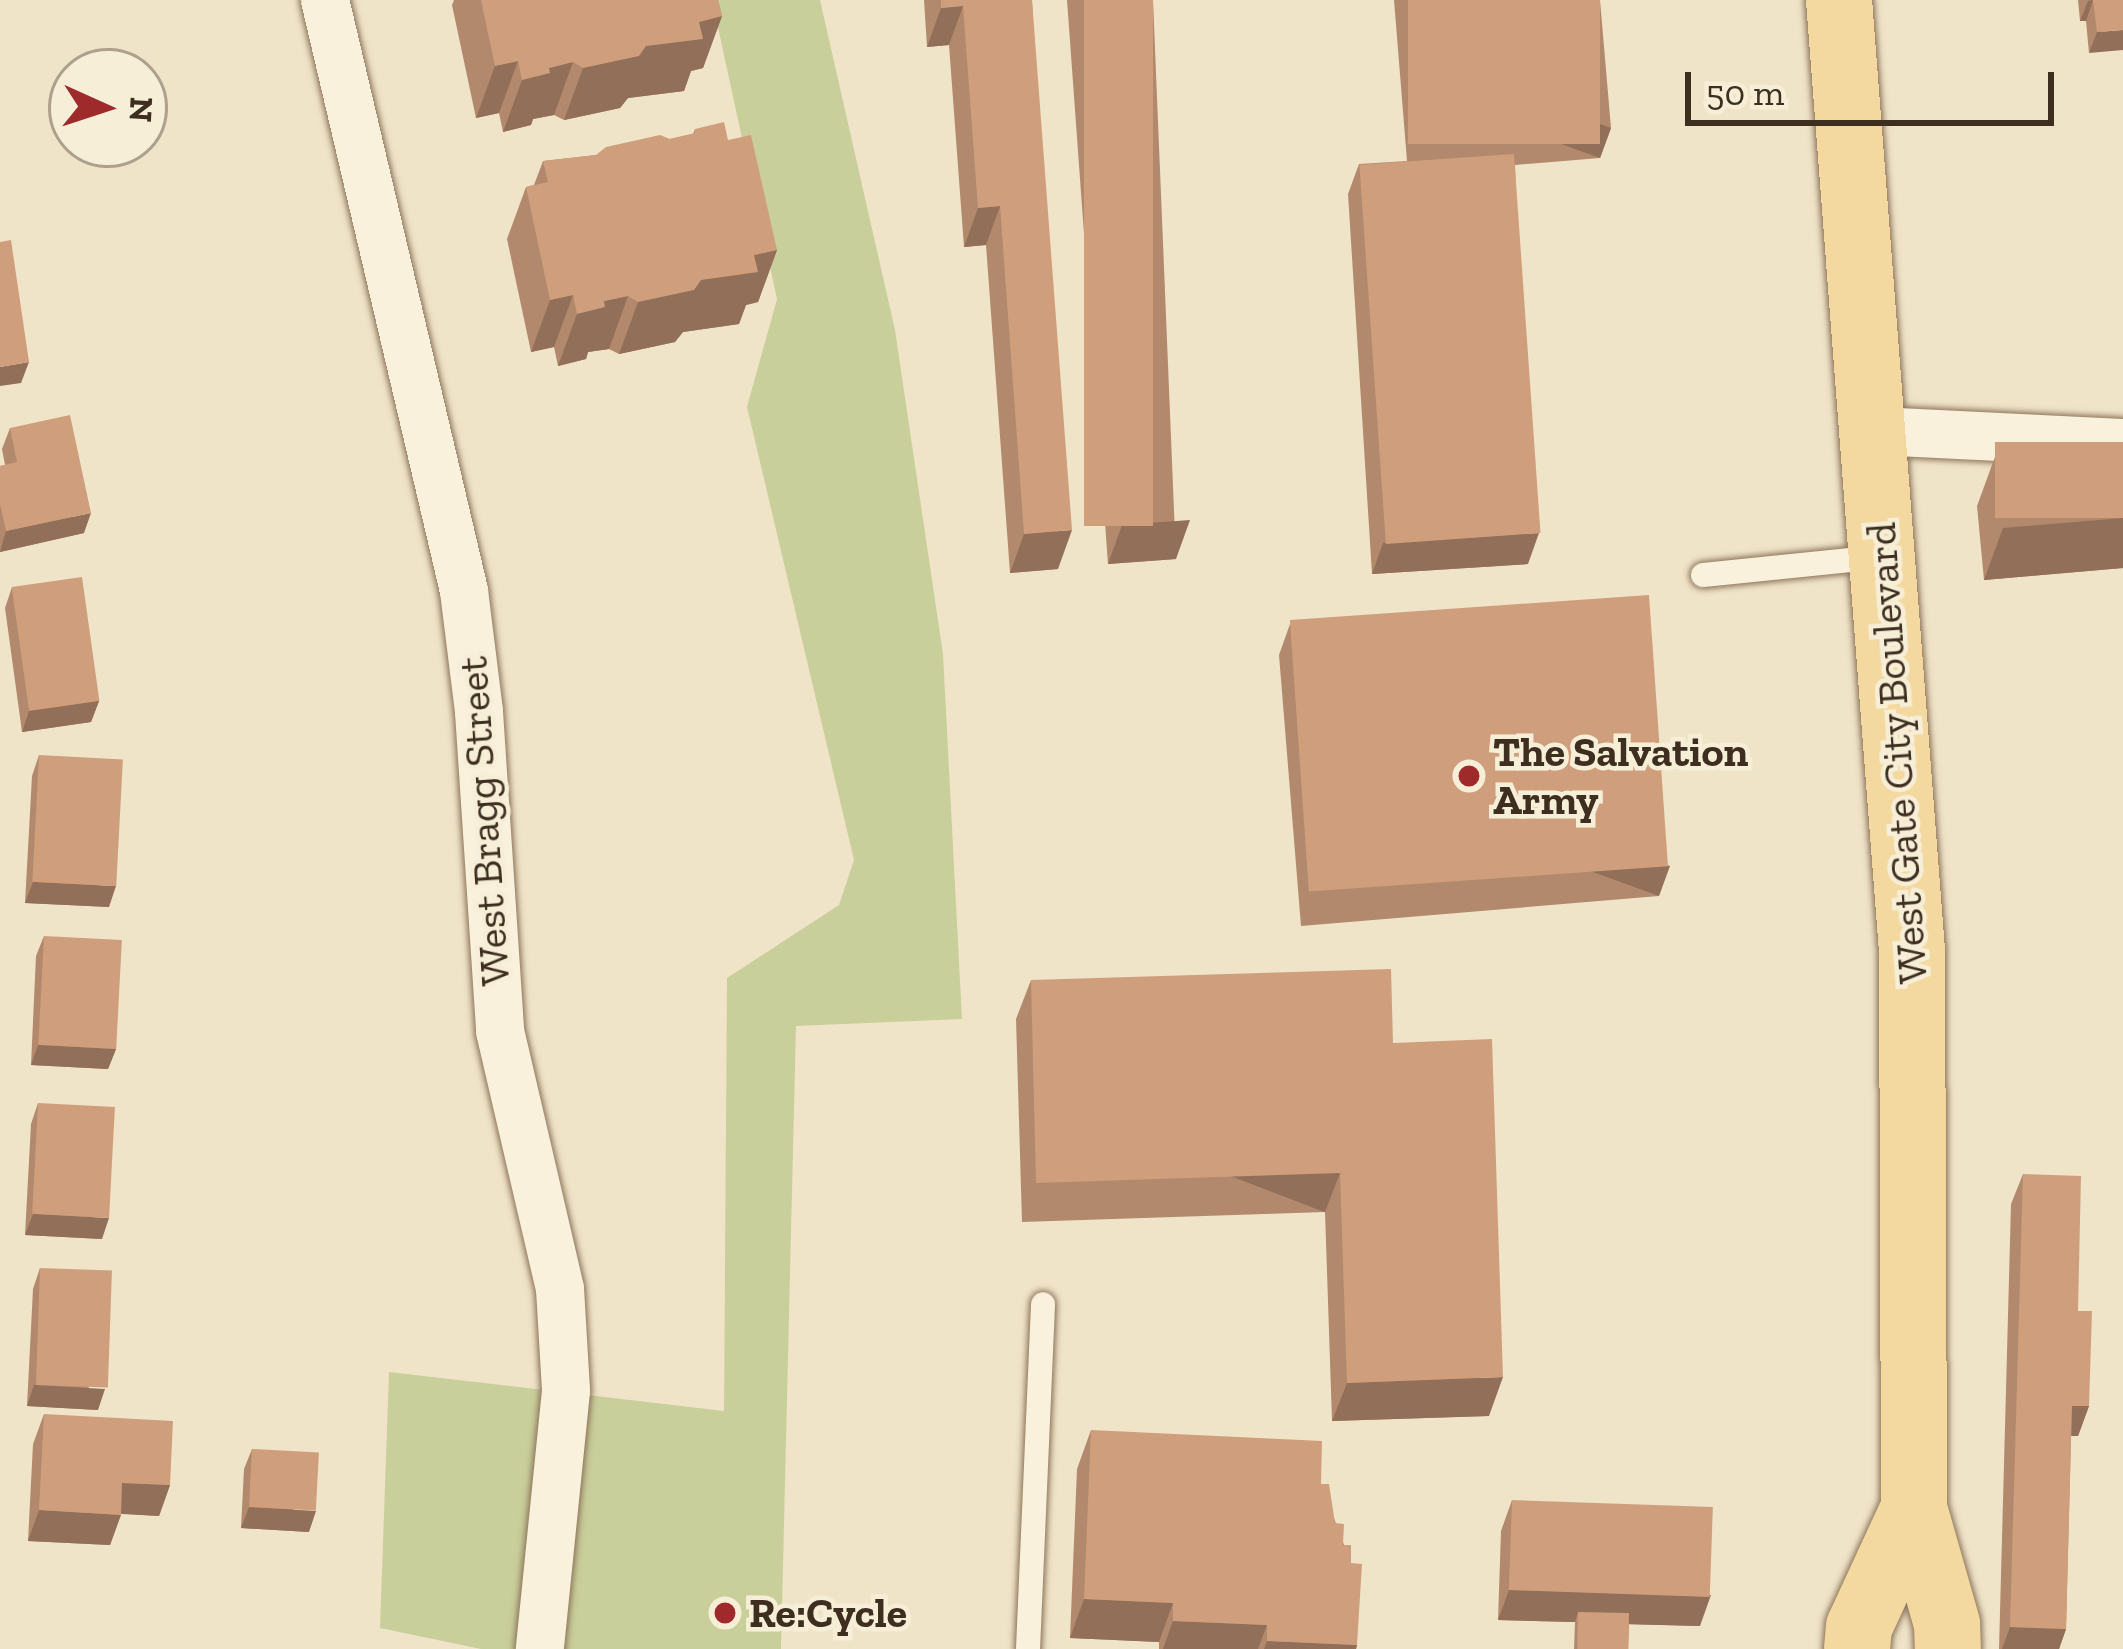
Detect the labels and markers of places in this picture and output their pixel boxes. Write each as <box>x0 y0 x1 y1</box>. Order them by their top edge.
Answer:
place label: The Salvation Army <box>1493 727 1748 825</box>
marker: The Salvation Army <box>1456 763 1482 789</box>
place label: Re:Cycle <box>749 1588 907 1638</box>
marker: Re:Cycle <box>712 1600 738 1626</box>

